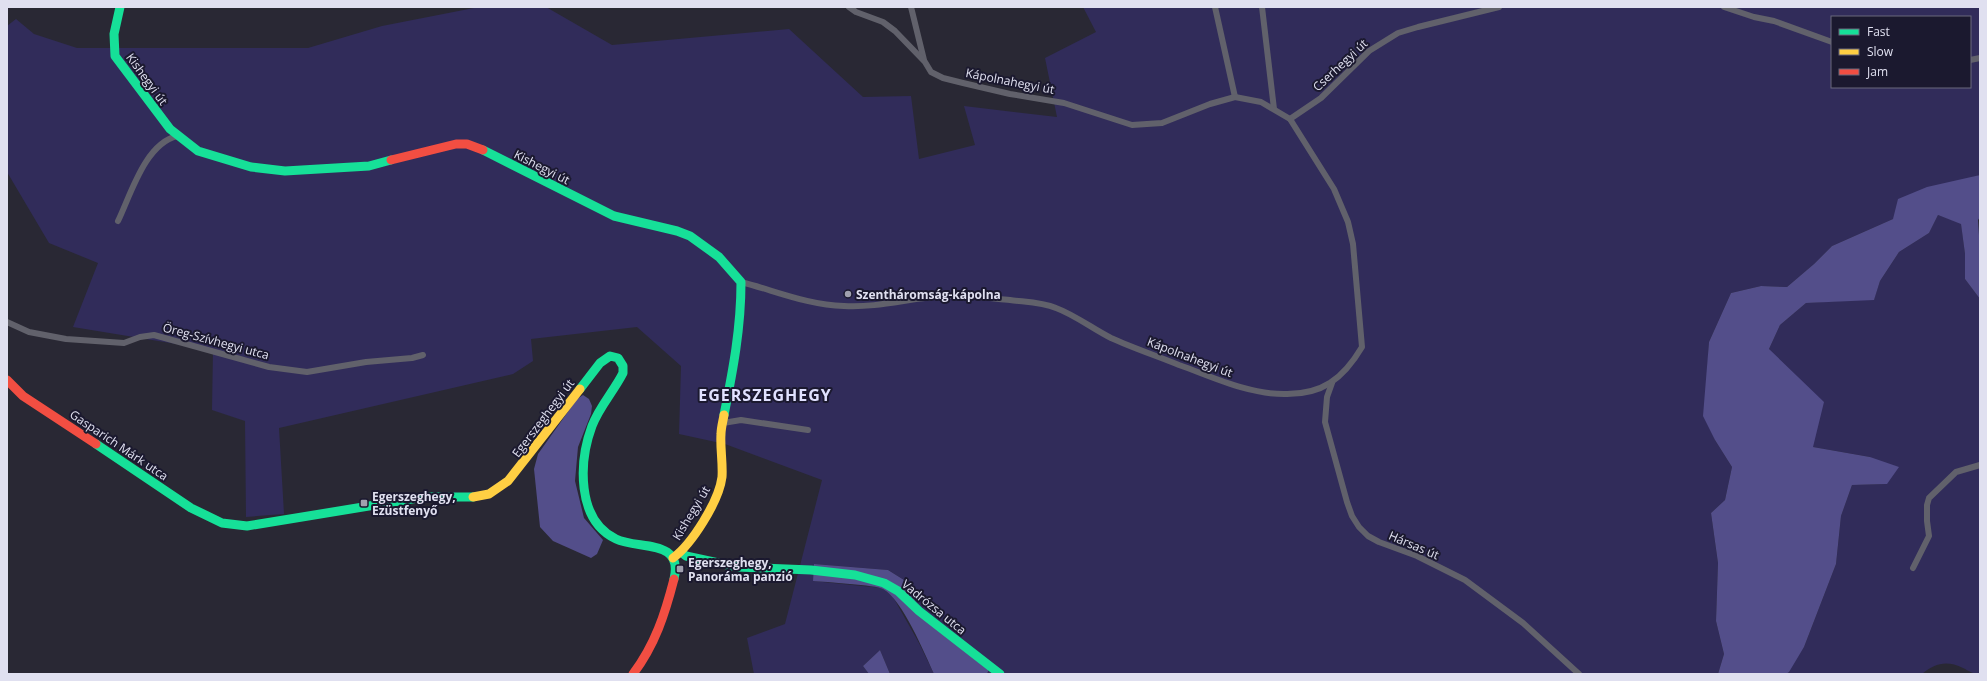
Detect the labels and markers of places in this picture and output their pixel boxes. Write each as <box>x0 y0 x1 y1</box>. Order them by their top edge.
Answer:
place label: Szentháromság-kápolna <box>856 286 1001 303</box>
marker: Szentháromság-kápolna <box>843 289 853 299</box>
place label: Egerszeghegy, Ezüstfenyő <box>372 488 456 519</box>
marker: Egerszeghegy, Ezüstfenyő <box>359 498 369 508</box>
place label: Egerszeghegy, Panoráma panzió <box>688 554 793 585</box>
marker: Egerszeghegy, Panoráma panzió <box>675 564 685 574</box>

